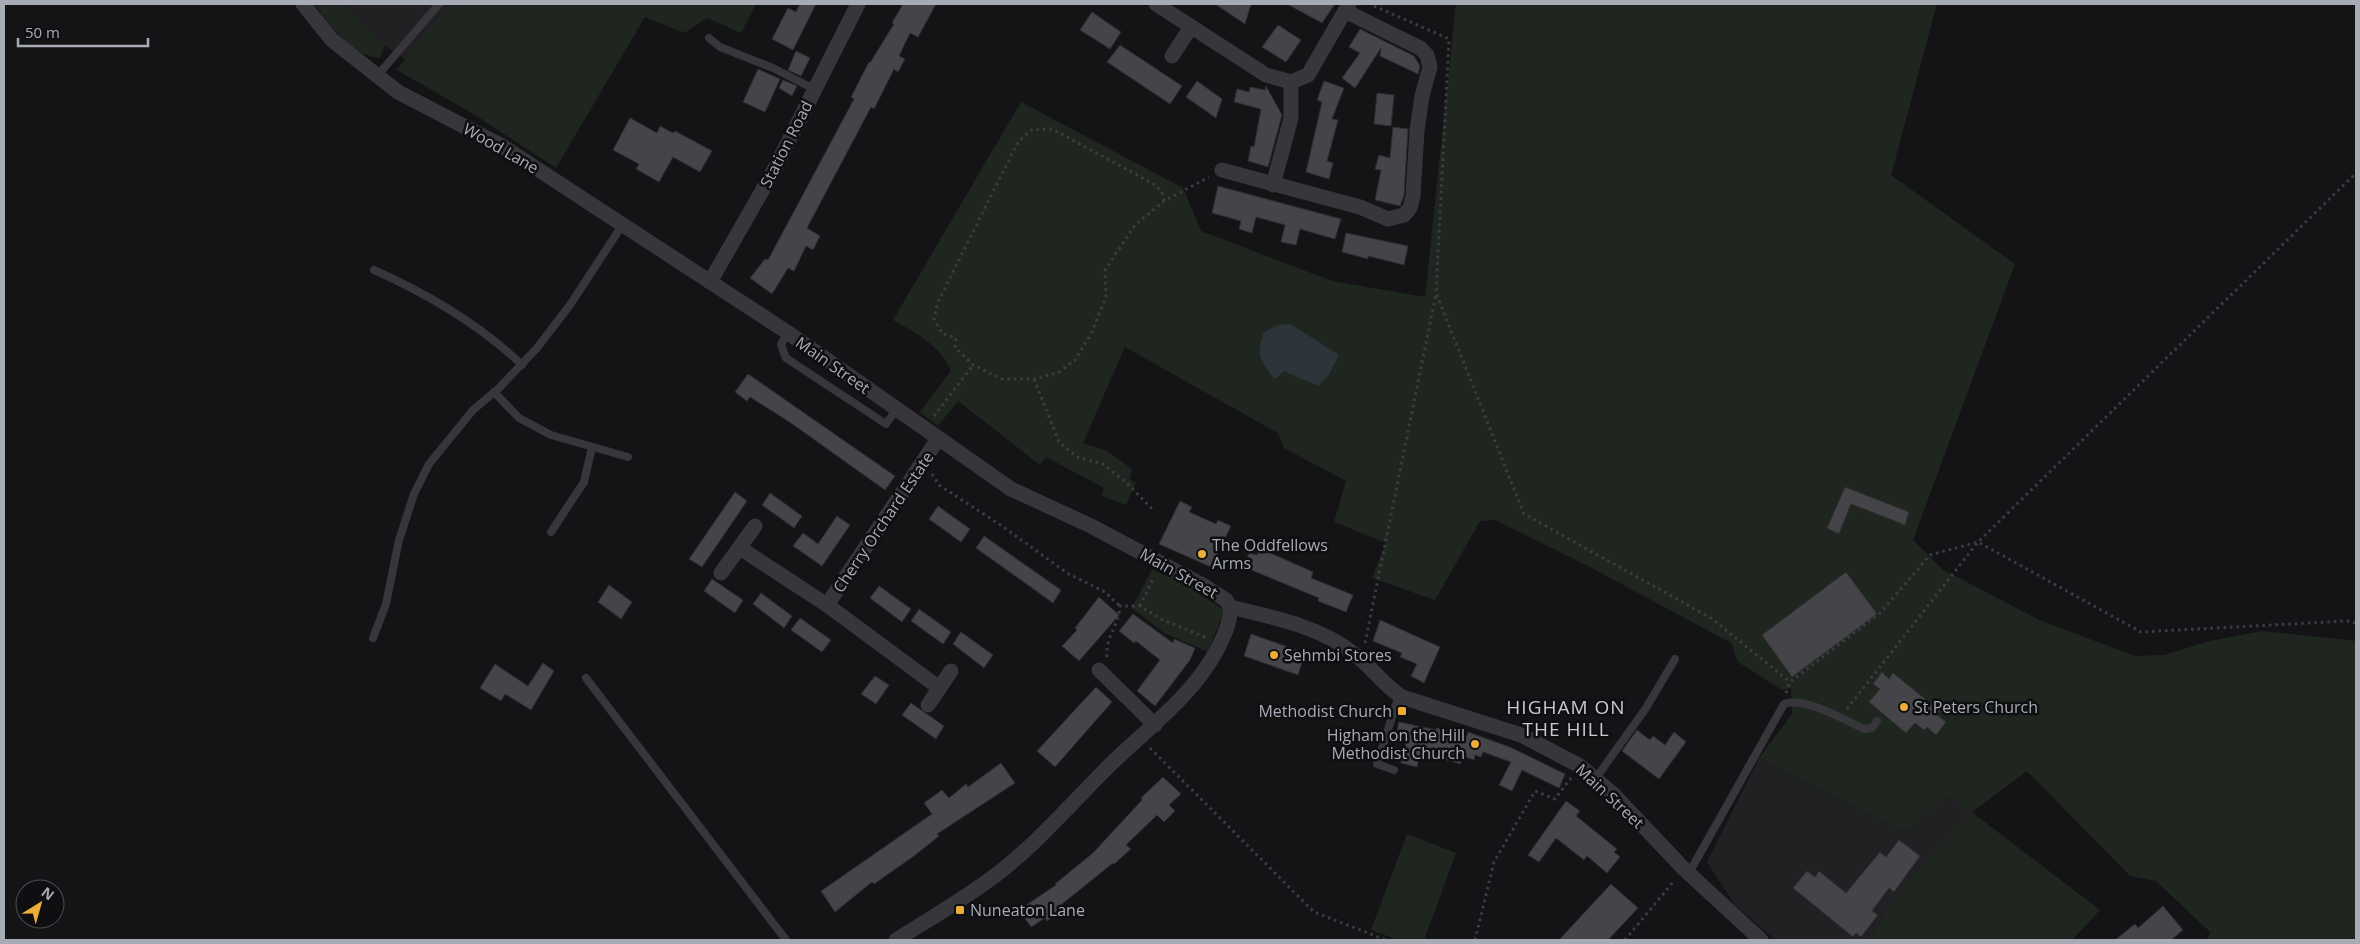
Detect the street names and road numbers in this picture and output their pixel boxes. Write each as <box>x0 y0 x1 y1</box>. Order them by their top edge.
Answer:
street label: Station Road <box>755 97 817 191</box>
street label: Wood Lane <box>459 117 543 179</box>
street label: Main Street <box>791 331 875 399</box>
street label: Cherry Orchard Estate <box>828 447 938 597</box>
street label: Main Street <box>1136 543 1222 604</box>
street label: Main Street <box>1571 759 1649 834</box>

